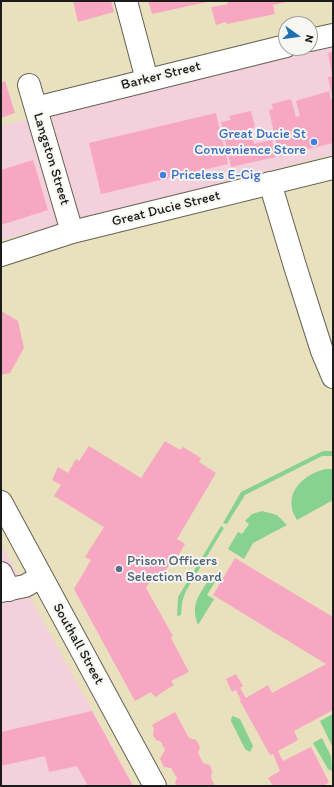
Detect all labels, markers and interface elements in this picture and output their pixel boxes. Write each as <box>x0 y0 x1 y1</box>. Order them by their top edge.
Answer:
north arrow <box>278 16 318 56</box>
text: N <box>302 34 316 44</box>
street label: Barker Street <box>119 58 203 94</box>
street label: Langston Street <box>29 111 73 207</box>
place label: Great Ducie St Convenience Store <box>194 126 306 158</box>
marker: Great Ducie St Convenience Store <box>309 137 319 147</box>
place label: Priceless E-Cig <box>171 167 261 183</box>
marker: Priceless E-Cig <box>158 170 168 180</box>
street label: Great Ducie Street <box>110 187 222 231</box>
place label: Prison Officers Selection Board <box>127 553 222 586</box>
marker: Prison Officers Selection Board <box>114 564 124 574</box>
street label: Southall Street <box>49 600 107 688</box>

